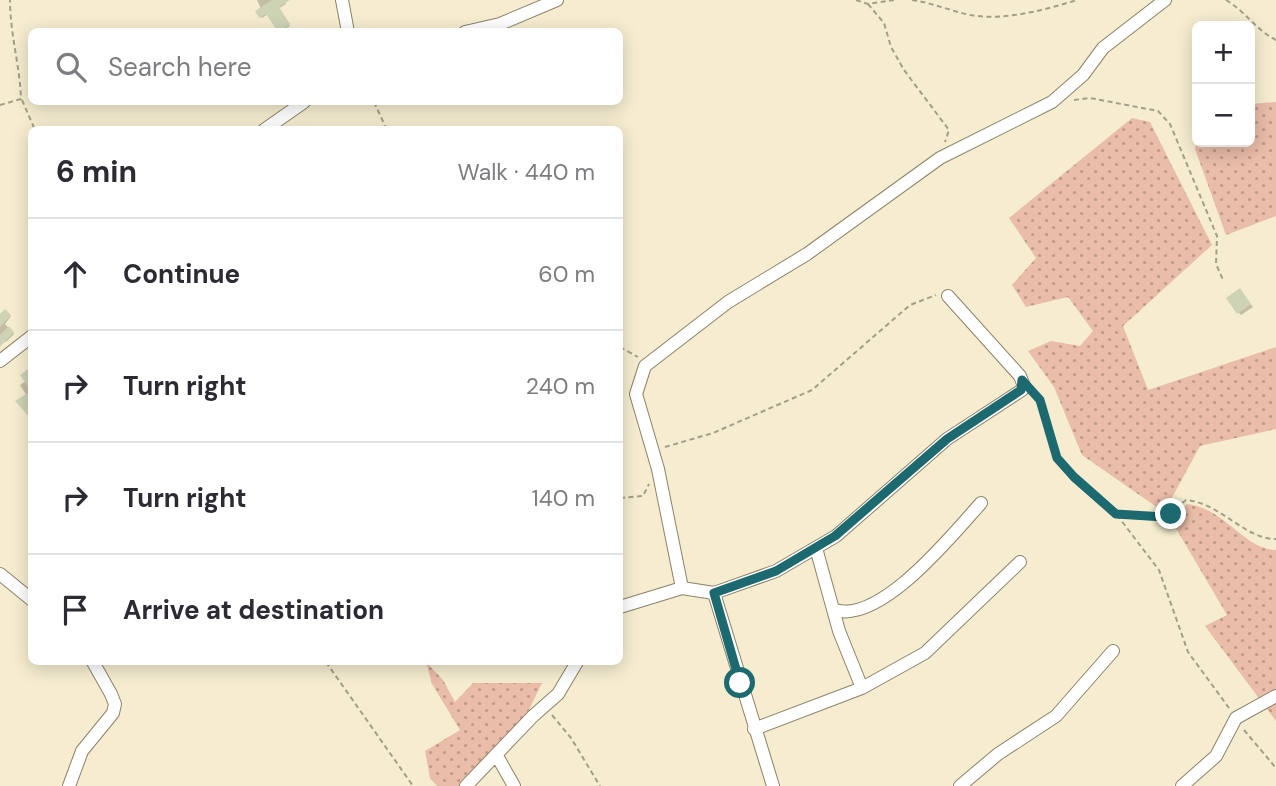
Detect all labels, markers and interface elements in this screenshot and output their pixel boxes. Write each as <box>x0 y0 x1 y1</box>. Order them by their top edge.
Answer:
map controls <box>1192 21 1255 147</box>
button: + <box>1192 21 1255 84</box>
search box <box>28 28 623 105</box>
icon: search <box>52 48 90 86</box>
text: Search here <box>108 50 251 84</box>
button: − <box>1192 84 1255 147</box>
text: 6 min <box>56 152 137 191</box>
text: Walk · 440 m <box>458 157 595 187</box>
icon: ahead <box>56 255 94 293</box>
text: Continue <box>123 257 240 291</box>
text: 60 m <box>538 259 595 289</box>
icon: right <box>56 367 94 405</box>
text: Turn right <box>123 369 247 403</box>
text: 240 m <box>526 371 595 401</box>
icon: right <box>56 479 94 517</box>
text: Turn right <box>123 481 247 515</box>
text: 140 m <box>532 483 595 513</box>
route end <box>1155 498 1186 529</box>
icon: arrive <box>56 591 94 629</box>
text: Arrive at destination <box>123 593 384 627</box>
route start <box>724 667 755 698</box>

